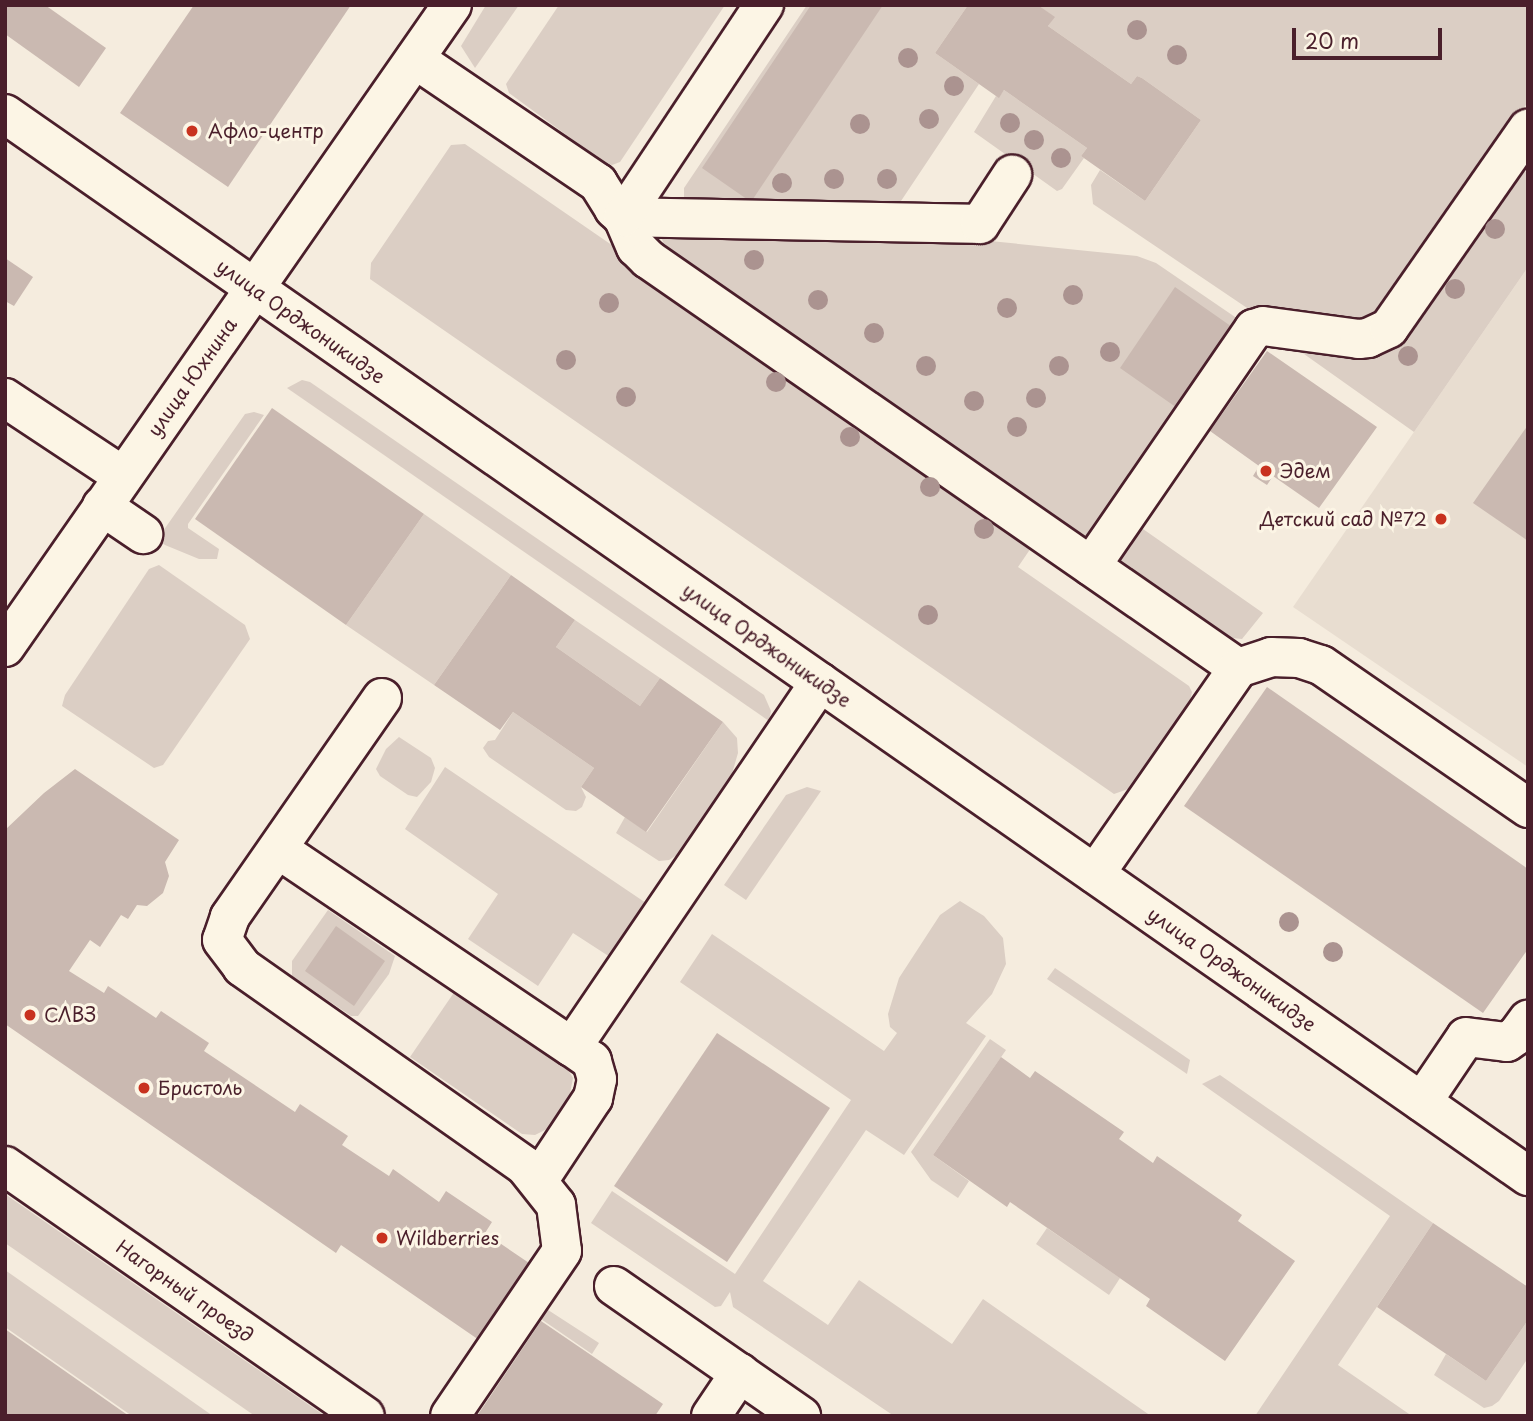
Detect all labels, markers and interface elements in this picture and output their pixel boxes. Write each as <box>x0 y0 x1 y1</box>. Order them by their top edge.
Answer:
scale bar <box>1295 14 1446 58</box>
text: 20 m <box>1305 24 1359 56</box>
place label: Афло-центр <box>208 120 324 142</box>
marker: Афло-центр <box>182 121 202 141</box>
street label: улица Орджоникидзе <box>212 254 390 388</box>
street label: улица Юхнина <box>142 313 242 441</box>
place label: Эдем <box>1280 460 1331 482</box>
marker: Эдем <box>1258 463 1274 479</box>
place label: Детский сад №72 <box>1259 508 1427 530</box>
marker: Детский сад №72 <box>1433 511 1449 527</box>
street label: улица Орджоникидзе <box>678 578 856 712</box>
street label: улица Орджоникидзе <box>1143 902 1321 1036</box>
place label: СЛВЗ <box>44 1004 96 1026</box>
marker: СЛВЗ <box>22 1007 38 1023</box>
place label: Бристоль <box>158 1077 242 1099</box>
marker: Бристоль <box>136 1080 152 1096</box>
place label: Wildberries <box>396 1227 499 1249</box>
marker: Wildberries <box>374 1230 390 1246</box>
street label: Нагорный проезд <box>112 1235 258 1347</box>

